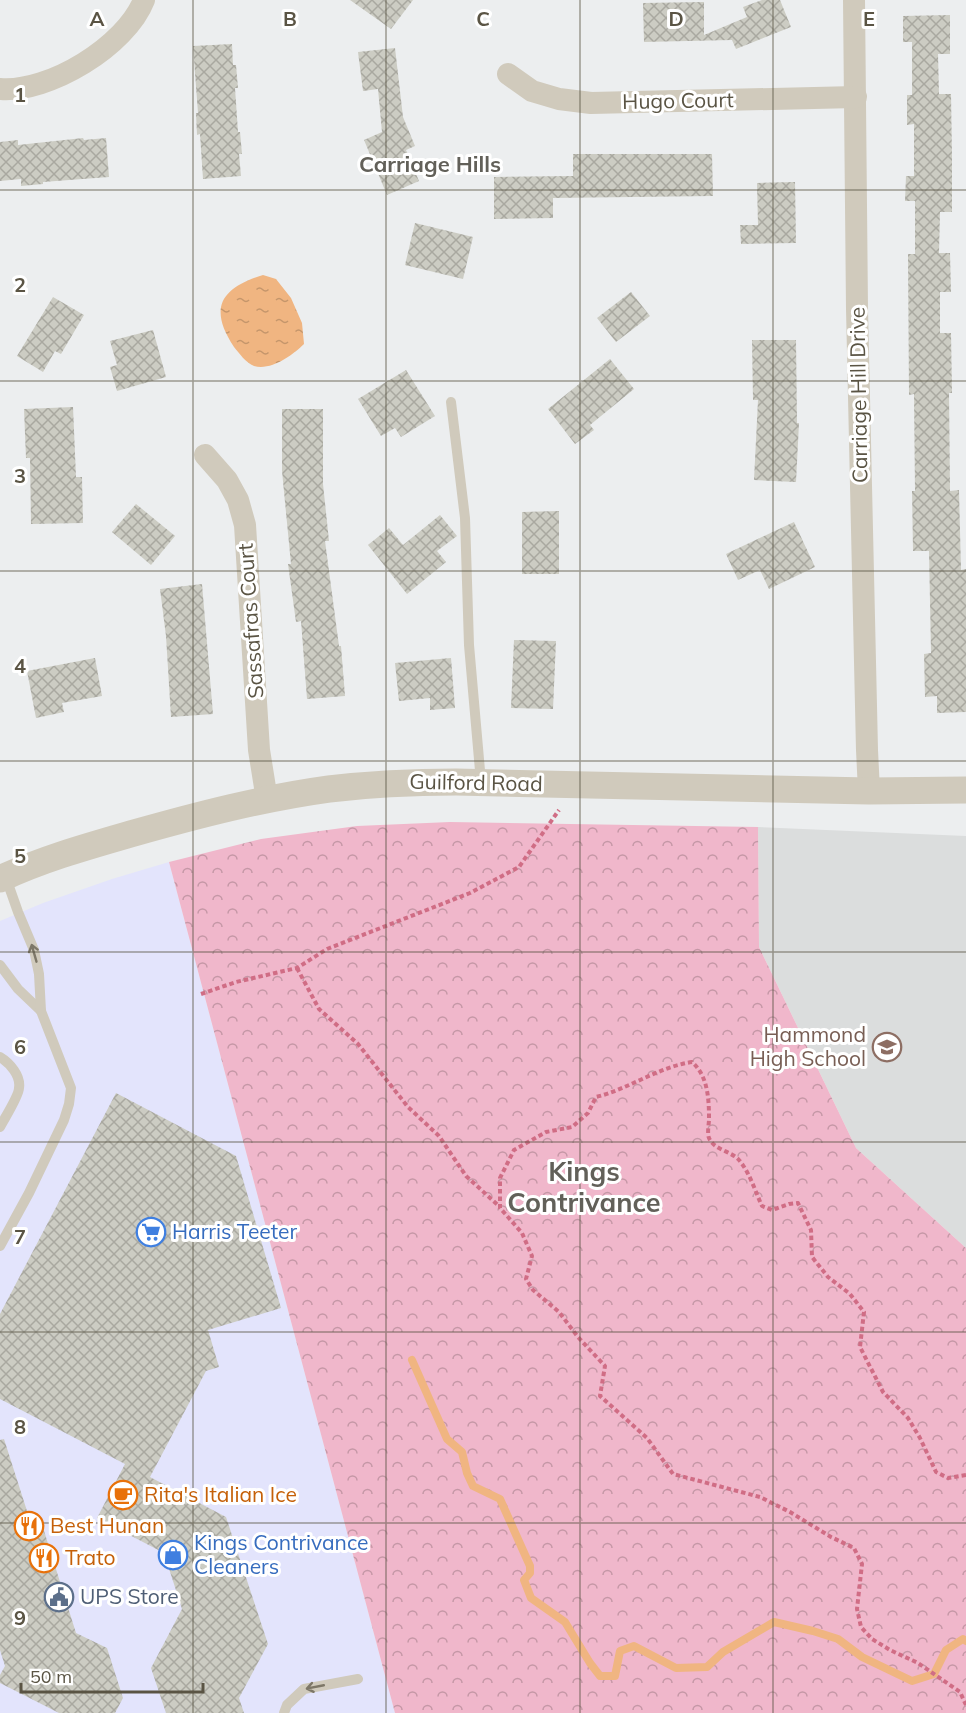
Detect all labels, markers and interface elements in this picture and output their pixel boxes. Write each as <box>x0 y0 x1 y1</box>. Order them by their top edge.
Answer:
text: A <box>90 6 105 31</box>
text: B <box>283 6 297 31</box>
text: C <box>476 6 490 31</box>
text: D <box>668 6 684 31</box>
text: E <box>863 6 875 31</box>
text: 1 <box>14 82 26 107</box>
street label: Hugo Court <box>622 86 734 114</box>
district label: Carriage Hills <box>359 150 501 178</box>
text: 2 <box>14 272 26 297</box>
street label: Carriage Hill Drive <box>843 307 873 483</box>
text: 3 <box>14 463 26 488</box>
street label: Sassafras Court <box>232 543 268 700</box>
text: 4 <box>14 653 26 678</box>
street label: Guilford Road <box>409 768 543 796</box>
text: 5 <box>14 843 26 868</box>
one-way arrow <box>27 944 39 963</box>
place label: Hammond High School <box>750 1021 866 1071</box>
school or university icon: Hammond High School <box>871 1031 903 1063</box>
text: 6 <box>14 1034 26 1059</box>
district label: Kings Contrivance <box>507 1154 661 1219</box>
supermarket icon: Harris Teeter <box>135 1216 167 1248</box>
place label: Harris Teeter <box>172 1218 297 1244</box>
text: 7 <box>14 1224 26 1249</box>
text: 8 <box>14 1414 26 1439</box>
cafe icon: Rita's Italian Ice <box>107 1479 139 1511</box>
place label: Rita's Italian Ice <box>144 1481 297 1507</box>
restaurant icon: Best Hunan <box>13 1510 45 1542</box>
place label: Best Hunan <box>50 1512 164 1538</box>
place label: Kings Contrivance Cleaners <box>194 1529 369 1579</box>
shop icon: Kings Contrivance Cleaners <box>157 1539 189 1571</box>
restaurant icon: Trato <box>28 1542 60 1574</box>
place label: Trato <box>65 1544 115 1570</box>
public building icon: UPS Store <box>43 1581 75 1613</box>
place label: UPS Store <box>80 1583 179 1609</box>
text: 9 <box>14 1605 26 1630</box>
scale bar <box>21 1656 202 1694</box>
text: 50 m <box>30 1665 72 1688</box>
one-way arrow <box>306 1682 325 1693</box>

